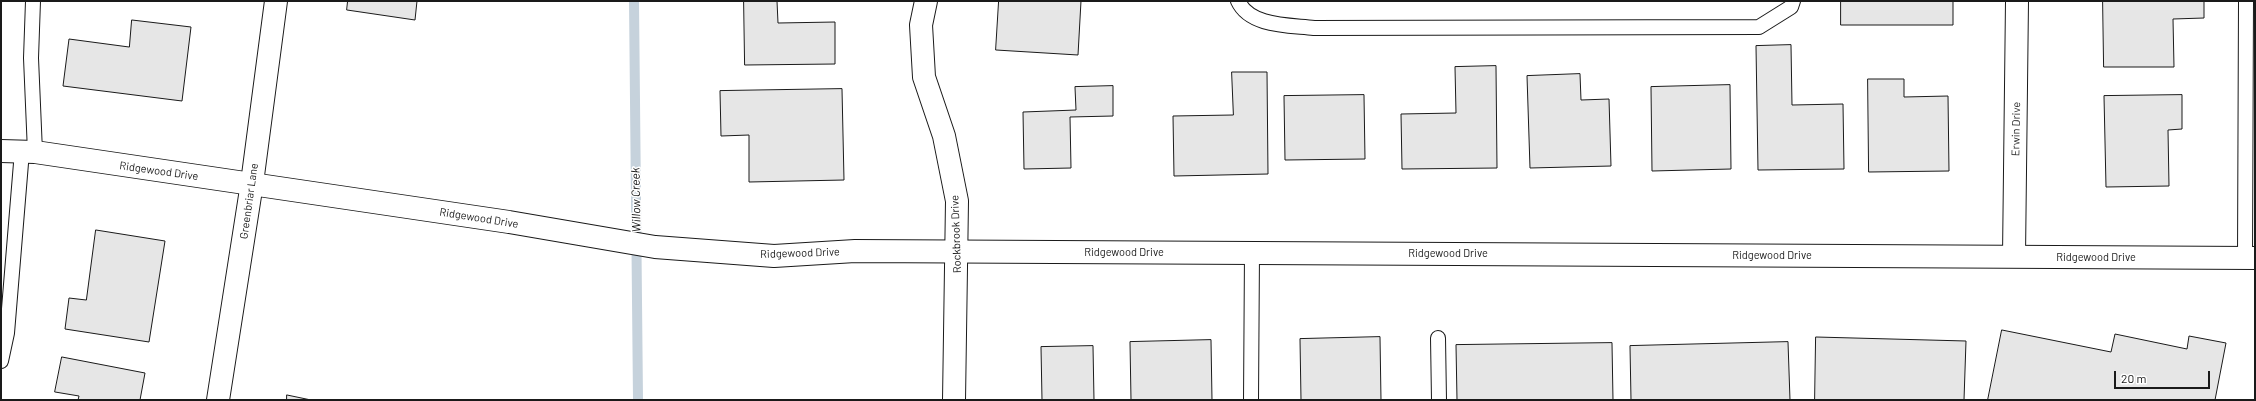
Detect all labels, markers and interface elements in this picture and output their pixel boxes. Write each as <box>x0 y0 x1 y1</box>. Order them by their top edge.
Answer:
street label: Erwin Drive <box>2009 102 2023 156</box>
street label: Ridgewood Drive <box>119 159 199 183</box>
street label: Greenbriar Lane <box>237 162 261 240</box>
water label: Willow Creek <box>628 167 644 233</box>
street label: Rockbrook Drive <box>948 195 964 273</box>
street label: Ridgewood Drive <box>439 205 519 231</box>
street label: Ridgewood Drive <box>760 245 840 261</box>
street label: Ridgewood Drive <box>1084 245 1164 259</box>
street label: Ridgewood Drive <box>1408 246 1488 260</box>
street label: Ridgewood Drive <box>1732 248 1812 262</box>
street label: Ridgewood Drive <box>2056 250 2136 264</box>
scale bar <box>2116 363 2212 389</box>
text: 20 m <box>2121 371 2147 385</box>

